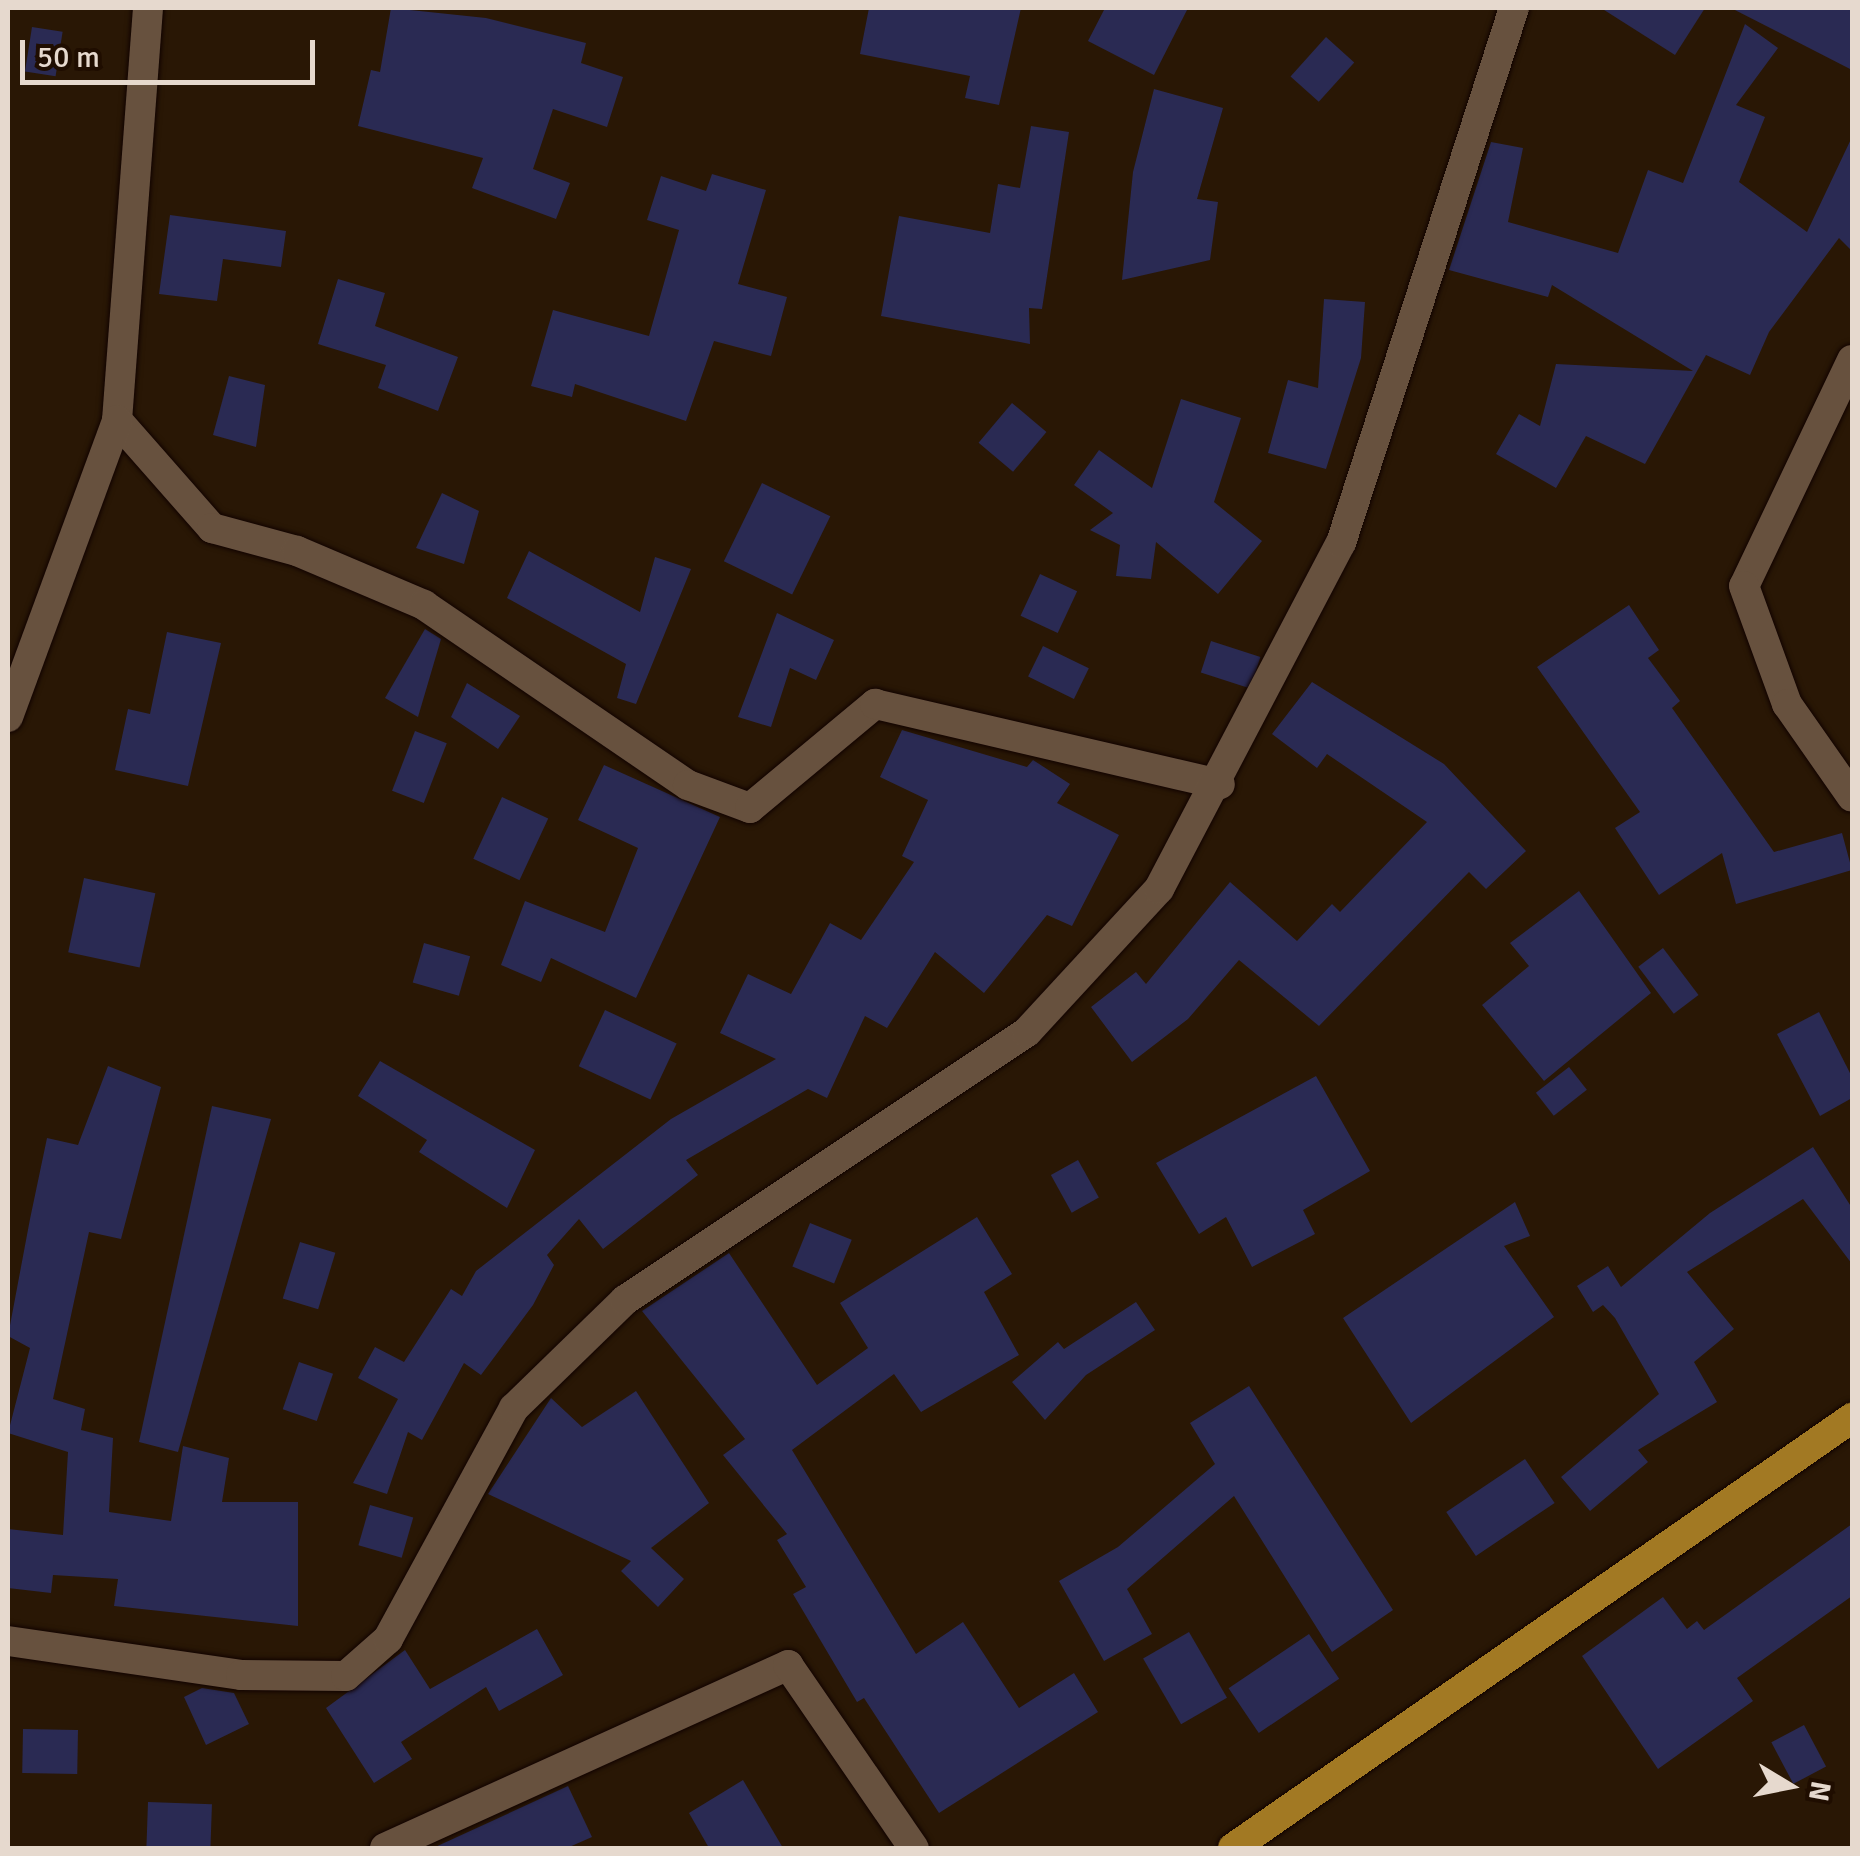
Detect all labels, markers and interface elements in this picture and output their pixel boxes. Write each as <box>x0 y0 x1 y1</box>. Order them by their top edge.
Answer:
scale bar <box>25 20 320 82</box>
text: 50 m <box>37 39 100 76</box>
north arrow <box>1740 1736 1840 1836</box>
text: N <box>1801 1779 1838 1804</box>

